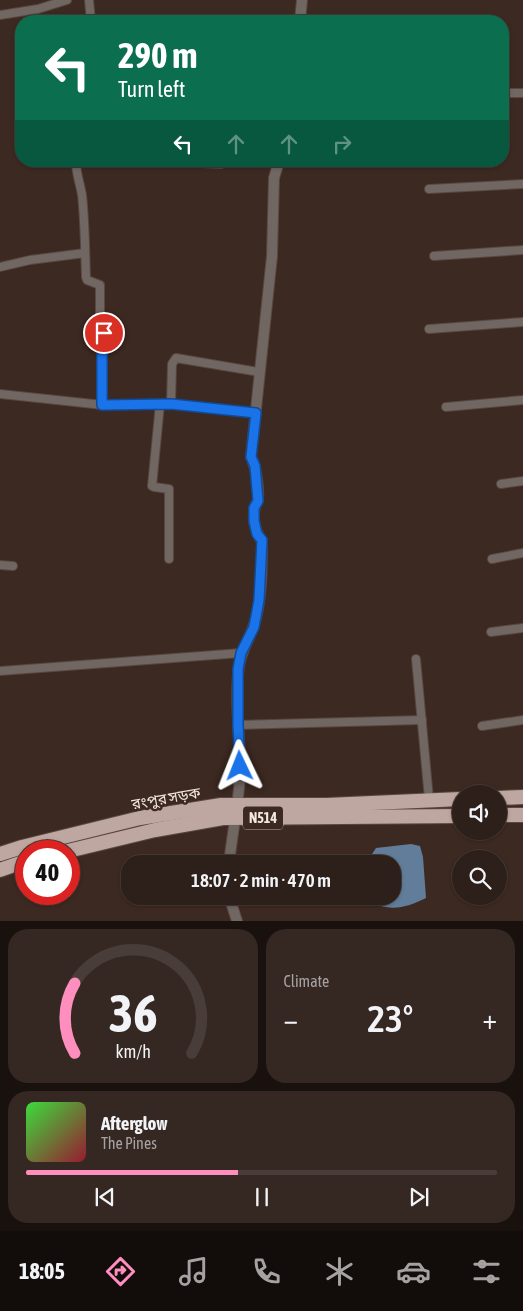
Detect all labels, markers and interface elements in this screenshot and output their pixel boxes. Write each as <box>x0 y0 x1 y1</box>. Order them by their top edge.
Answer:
icon: left <box>35 35 100 100</box>
text: 290 m <box>118 35 197 75</box>
text: Turn left <box>118 76 185 102</box>
icon: left <box>169 130 197 158</box>
icon: ahead <box>222 130 250 158</box>
icon: ahead <box>275 130 303 158</box>
icon: right <box>328 130 356 158</box>
pin <box>83 312 125 354</box>
icon: arrive <box>90 319 118 347</box>
position arrow <box>213 739 265 791</box>
street label: রংপুর সড়ক <box>129 783 203 814</box>
map controls <box>452 785 507 905</box>
button: sound <box>452 785 507 840</box>
road number: N514 <box>243 806 283 830</box>
speed limit sign: 40 <box>15 840 80 905</box>
button: search <box>452 850 507 905</box>
text: 18:07 · 2 min · 470 m <box>191 869 331 891</box>
text: Climate <box>284 972 329 990</box>
text: 36 <box>108 983 157 1043</box>
text: 23° <box>367 997 413 1040</box>
text: − <box>284 1003 298 1035</box>
text: + <box>482 1003 497 1035</box>
text: km/h <box>115 1041 150 1062</box>
text: Afterglow <box>101 1112 168 1134</box>
text: The Pines <box>101 1134 157 1152</box>
icon: previous <box>91 1183 119 1211</box>
icon: pause <box>248 1183 276 1211</box>
icon: next <box>405 1183 433 1211</box>
icon: directions <box>103 1254 138 1289</box>
icon: music <box>176 1254 211 1289</box>
icon: phone <box>249 1254 284 1289</box>
icon: climate <box>322 1254 357 1289</box>
icon: car <box>396 1254 431 1289</box>
icon: filters <box>469 1254 504 1289</box>
text: 18:05 <box>19 1258 65 1284</box>

